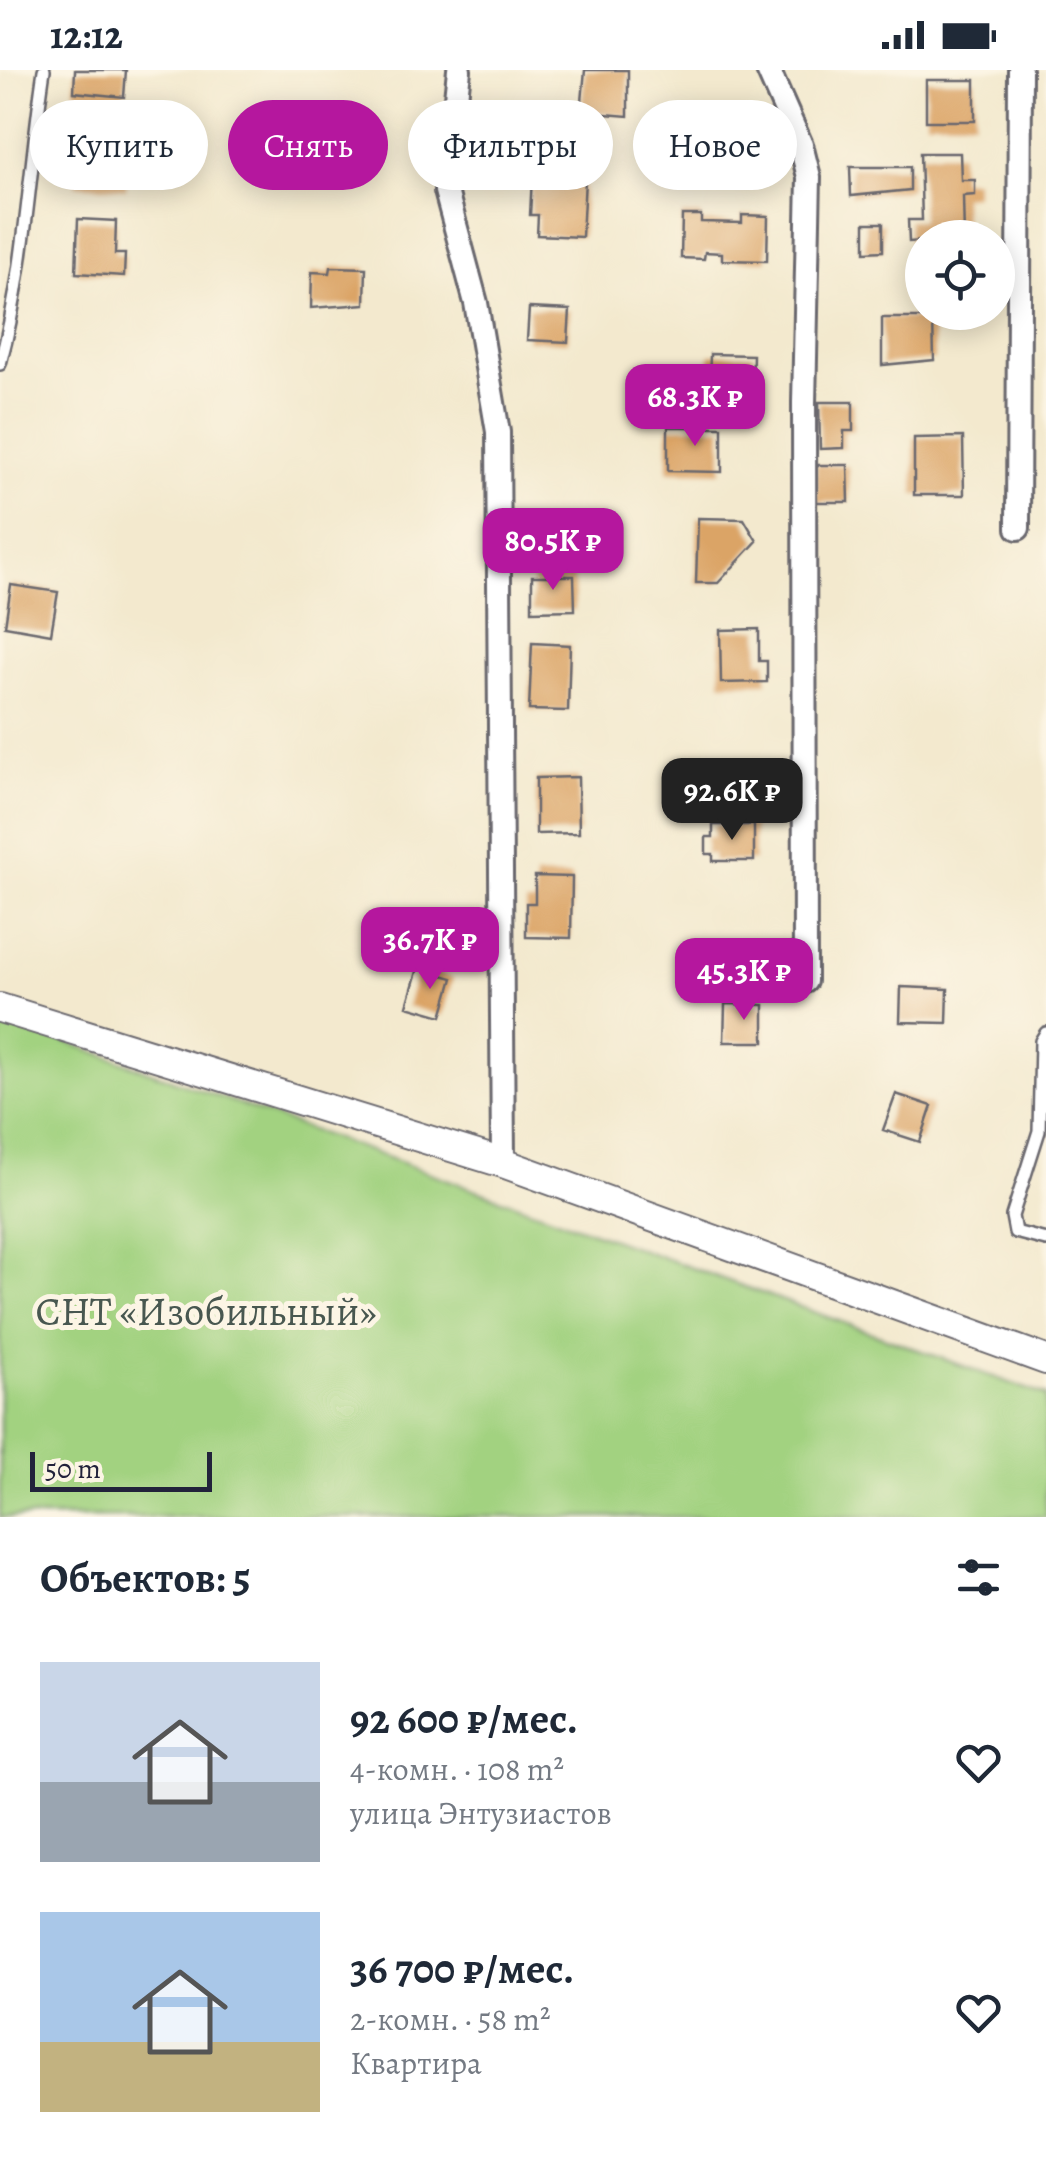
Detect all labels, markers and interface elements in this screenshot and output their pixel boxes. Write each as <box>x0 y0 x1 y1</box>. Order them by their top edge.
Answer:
text: 12:12 <box>50 9 123 61</box>
chip: Купить <box>30 100 208 190</box>
chip: Снять <box>228 100 388 190</box>
chip: Фильтры <box>408 100 613 190</box>
chip: Новое <box>633 100 797 190</box>
map controls <box>905 220 1015 330</box>
button: locate <box>905 220 1015 330</box>
pin: 68.3K ₽ <box>603 364 787 449</box>
text: 68.3K ₽ <box>647 374 743 418</box>
pin: 80.5K ₽ <box>461 508 645 593</box>
text: 80.5K ₽ <box>505 518 601 562</box>
pin: 92.6K ₽ <box>640 758 824 843</box>
text: 92.6K ₽ <box>684 768 780 812</box>
pin: 36.7K ₽ <box>338 907 522 992</box>
text: 36.7K ₽ <box>383 917 477 961</box>
pin: 45.3K ₽ <box>652 938 836 1023</box>
text: 45.3K ₽ <box>697 948 791 992</box>
park label: СНТ «Изобильный» <box>35 1284 377 1339</box>
scale bar <box>30 1447 212 1492</box>
text: 50 m <box>45 1450 101 1488</box>
text: Объектов: 5 <box>40 1549 251 1606</box>
icon: filters <box>951 1550 1006 1605</box>
text: 92 600 ₽/мес. <box>350 1690 578 1747</box>
icon: home <box>120 1702 240 1822</box>
icon: heart <box>951 1735 1006 1790</box>
text: 4-комн. · 108 m² <box>350 1747 564 1791</box>
text: улица Энтузиастов <box>350 1791 612 1835</box>
text: 36 700 ₽/мес. <box>350 1940 574 1997</box>
icon: home <box>120 1952 240 2072</box>
icon: heart <box>951 1985 1006 2040</box>
text: 2-комн. · 58 m² <box>350 1997 550 2041</box>
text: Квартира <box>350 2041 482 2085</box>

